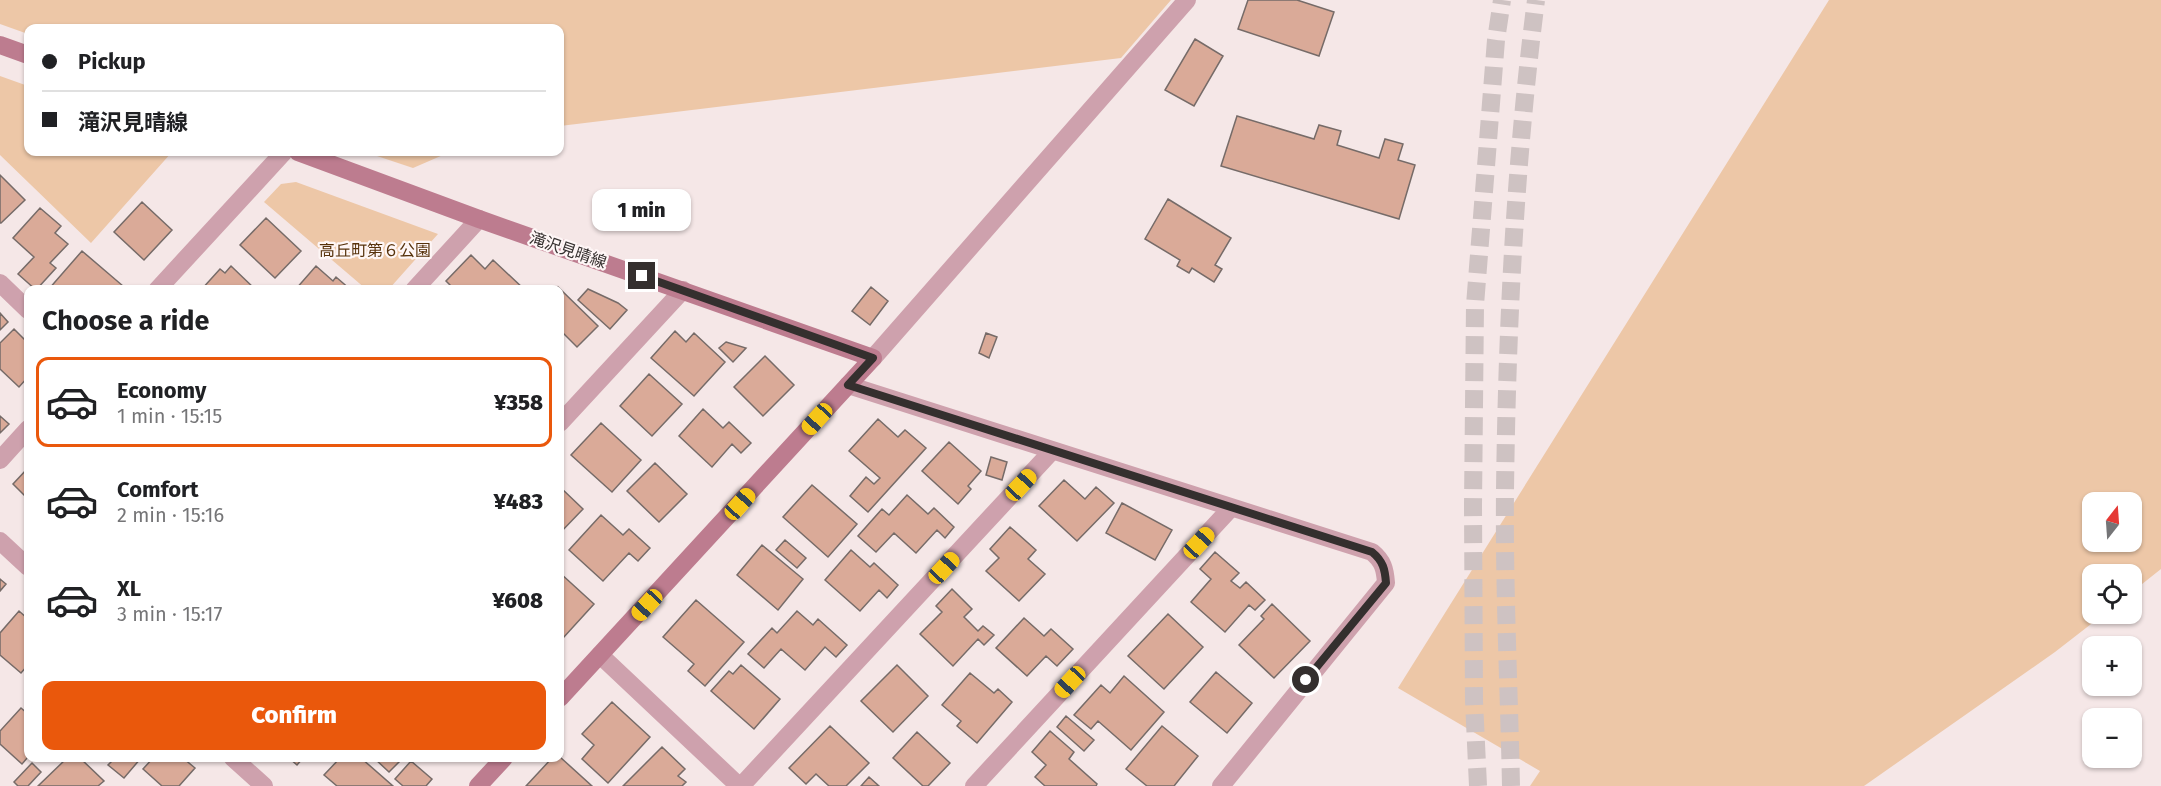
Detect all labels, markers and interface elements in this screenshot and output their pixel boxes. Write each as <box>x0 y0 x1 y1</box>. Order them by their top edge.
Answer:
text: Pickup <box>78 48 146 75</box>
text: 滝沢見晴線 <box>78 109 188 136</box>
callout: 1 min <box>592 189 692 231</box>
text: 1 min <box>618 198 665 222</box>
street label: 滝沢見晴線 <box>527 228 609 272</box>
park label: 高丘町第６公園 <box>319 241 431 260</box>
route end <box>628 262 655 289</box>
text: Choose a ride <box>42 305 209 337</box>
icon: car <box>45 375 99 429</box>
text: Economy <box>117 377 206 404</box>
text: ¥358 <box>494 389 543 416</box>
car <box>798 400 836 438</box>
text: 1 min · 15:15 <box>117 404 222 428</box>
car <box>1002 466 1040 504</box>
icon: car <box>45 474 99 528</box>
text: Comfort <box>117 476 198 503</box>
car <box>721 485 759 523</box>
text: ¥483 <box>494 488 543 515</box>
north arrow <box>2082 492 2142 552</box>
map controls <box>2082 492 2142 768</box>
text: 2 min · 15:16 <box>117 503 224 527</box>
car <box>1180 524 1218 562</box>
car <box>925 549 963 587</box>
button: locate <box>2082 564 2142 624</box>
icon: car <box>45 573 99 627</box>
text: XL <box>117 575 141 602</box>
car <box>628 586 666 624</box>
text: ¥608 <box>492 587 543 614</box>
text: 3 min · 15:17 <box>117 602 222 626</box>
button: + <box>2082 636 2142 696</box>
car <box>1051 663 1089 701</box>
route start <box>1292 666 1319 693</box>
button: Confirm <box>42 681 546 750</box>
button: − <box>2082 708 2142 768</box>

